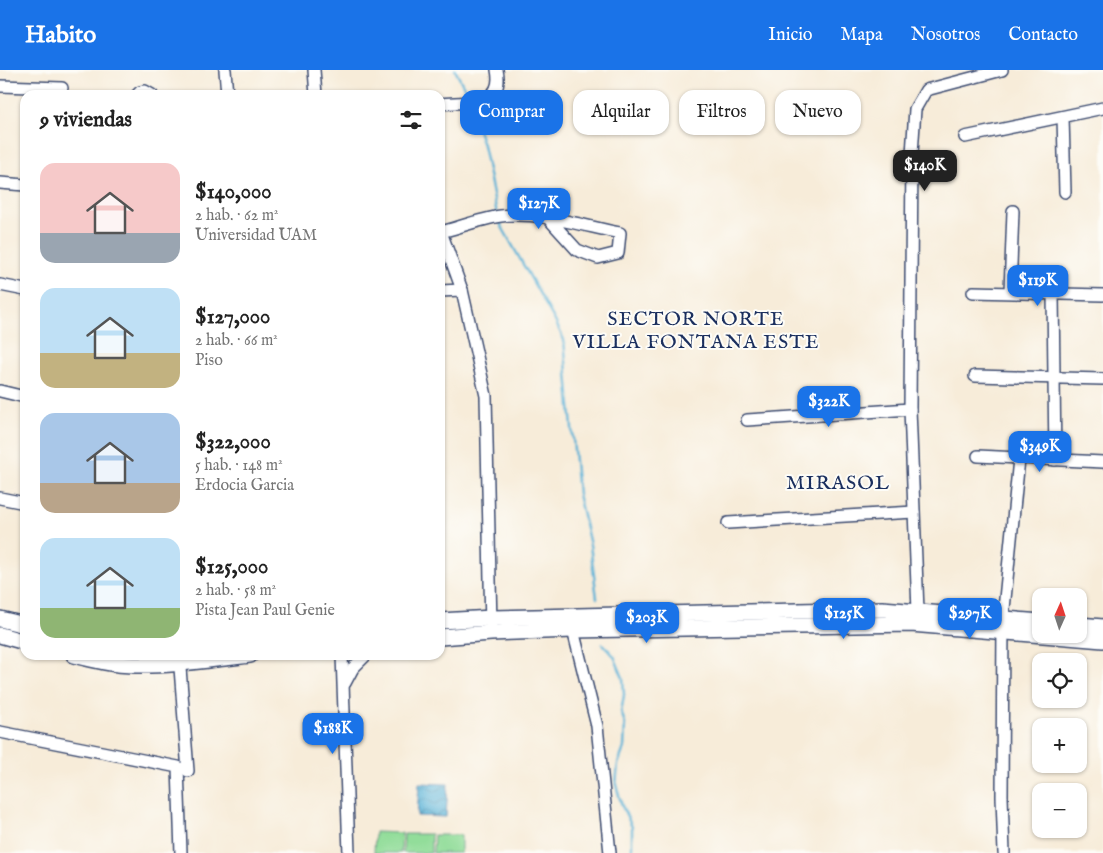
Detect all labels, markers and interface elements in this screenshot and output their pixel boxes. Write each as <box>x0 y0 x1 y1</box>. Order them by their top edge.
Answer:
text: Habito <box>25 20 96 51</box>
text: Inicio <box>768 24 813 47</box>
text: Mapa <box>841 24 883 47</box>
text: Nosotros <box>911 24 980 47</box>
text: Contacto <box>1008 24 1078 47</box>
chip: Comprar <box>460 90 563 135</box>
chip: Alquilar <box>573 90 669 135</box>
chip: Filtros <box>679 90 765 135</box>
chip: Nuevo <box>775 90 861 135</box>
icon: filters <box>397 106 425 134</box>
text: 9 viviendas <box>40 107 132 134</box>
pin: $140K <box>890 150 960 192</box>
text: $140K <box>904 156 946 176</box>
text: $140,000 <box>195 179 272 206</box>
icon: home <box>80 183 140 243</box>
pin: $127K <box>504 188 574 230</box>
text: $127K <box>518 194 560 214</box>
text: 2 hab. · 62 m² <box>195 206 279 226</box>
text: Universidad UAM <box>195 226 317 246</box>
pin: $119K <box>1003 264 1073 307</box>
text: $119K <box>1018 271 1058 291</box>
text: $127,000 <box>195 304 270 331</box>
district label: SECTOR NORTE VILLA FONTANA ESTE <box>571 307 820 355</box>
icon: home <box>80 308 140 368</box>
text: 2 hab. · 66 m² <box>195 331 278 351</box>
text: Piso <box>195 351 223 371</box>
pin: $322K <box>794 386 864 428</box>
text: $322K <box>808 392 850 412</box>
text: $322,000 <box>195 429 271 456</box>
pin: $349K <box>1005 430 1075 473</box>
icon: home <box>80 433 140 493</box>
text: $349K <box>1019 437 1061 457</box>
text: 5 hab. · 148 m² <box>195 456 283 476</box>
district label: MIRASOL <box>786 471 890 496</box>
text: Erdocia Garcia <box>195 476 294 496</box>
text: $125,000 <box>195 554 268 581</box>
icon: home <box>80 558 140 618</box>
text: 2 hab. · 58 m² <box>195 581 276 601</box>
north arrow <box>1032 588 1088 642</box>
map controls <box>1032 588 1087 838</box>
pin: $125K <box>809 598 879 640</box>
pin: $297K <box>935 598 1005 640</box>
text: Pista Jean Paul Genie <box>195 601 335 621</box>
pin: $203K <box>612 602 682 644</box>
text: $125K <box>824 604 864 624</box>
text: $297K <box>949 604 991 624</box>
text: $203K <box>626 608 668 628</box>
button: locate <box>1032 653 1087 708</box>
pin: $188K <box>298 712 368 755</box>
button: + <box>1032 718 1087 773</box>
text: $188K <box>314 719 352 739</box>
button: − <box>1032 783 1087 838</box>

